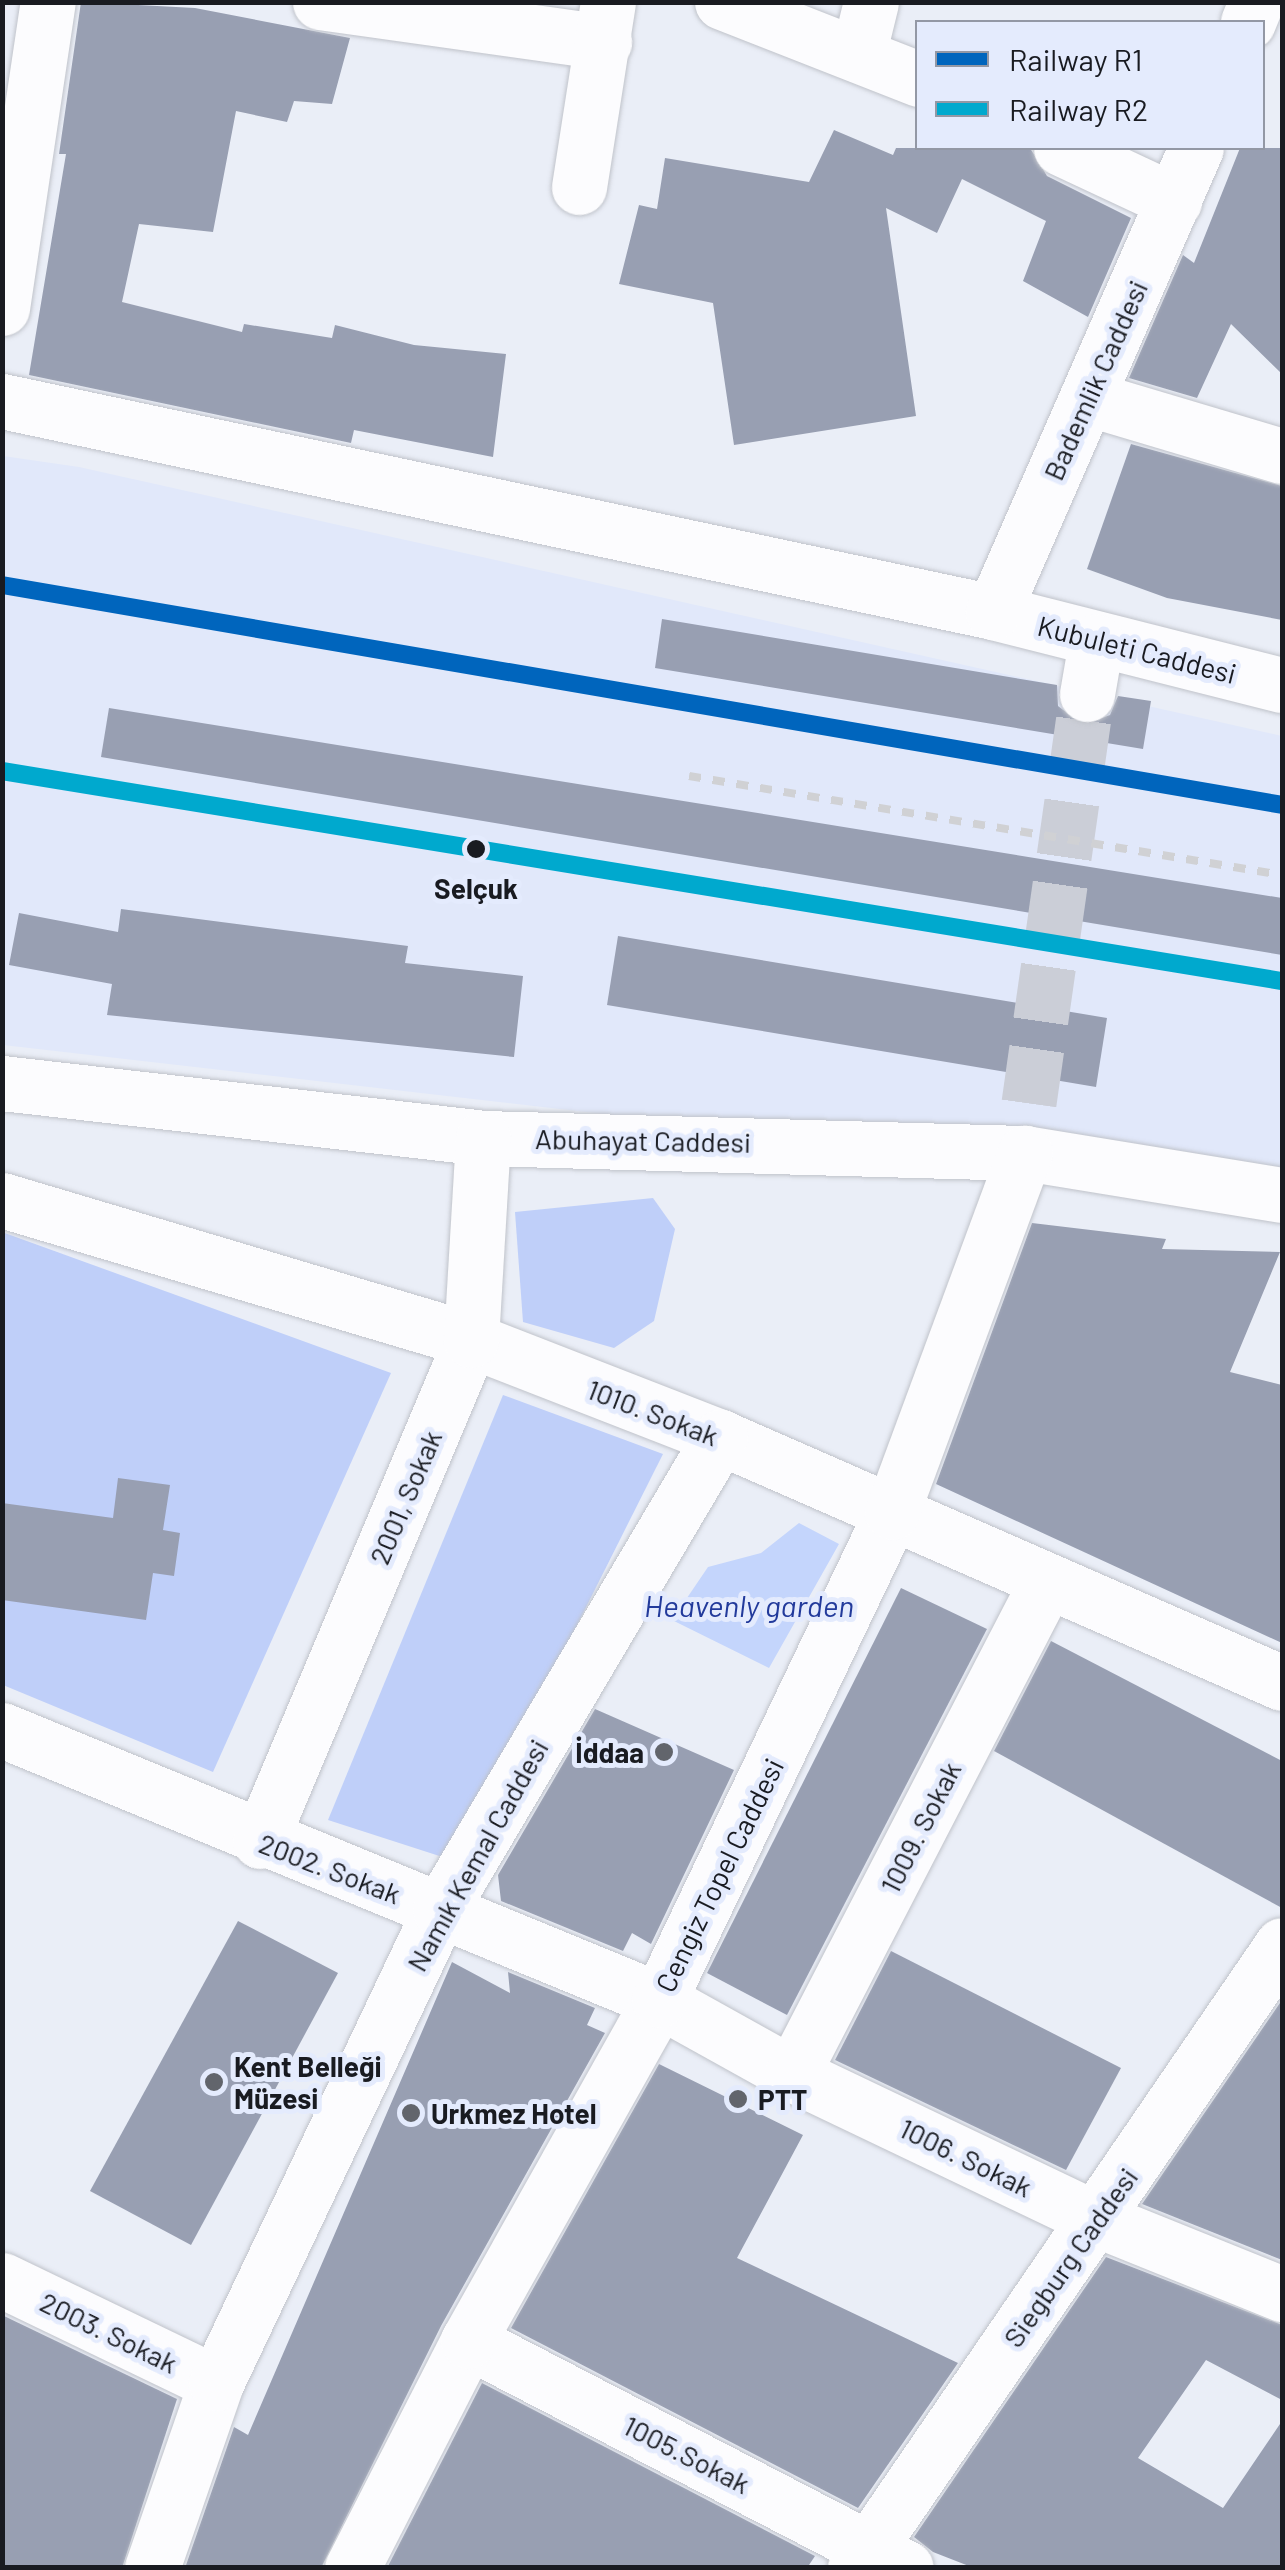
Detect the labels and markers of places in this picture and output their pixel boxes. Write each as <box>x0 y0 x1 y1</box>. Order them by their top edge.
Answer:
marker: Selçuk <box>459 832 493 866</box>
place label: Selçuk <box>434 871 518 905</box>
place label: İddaa <box>575 1735 644 1769</box>
marker: İddaa <box>653 1741 675 1763</box>
place label: Kent Belleği Müzesi <box>234 2049 382 2115</box>
marker: Kent Belleği Müzesi <box>203 2071 225 2093</box>
place label: PTT <box>758 2082 807 2116</box>
marker: PTT <box>727 2088 749 2110</box>
place label: Urkmez Hotel <box>431 2096 597 2130</box>
marker: Urkmez Hotel <box>400 2102 422 2124</box>

